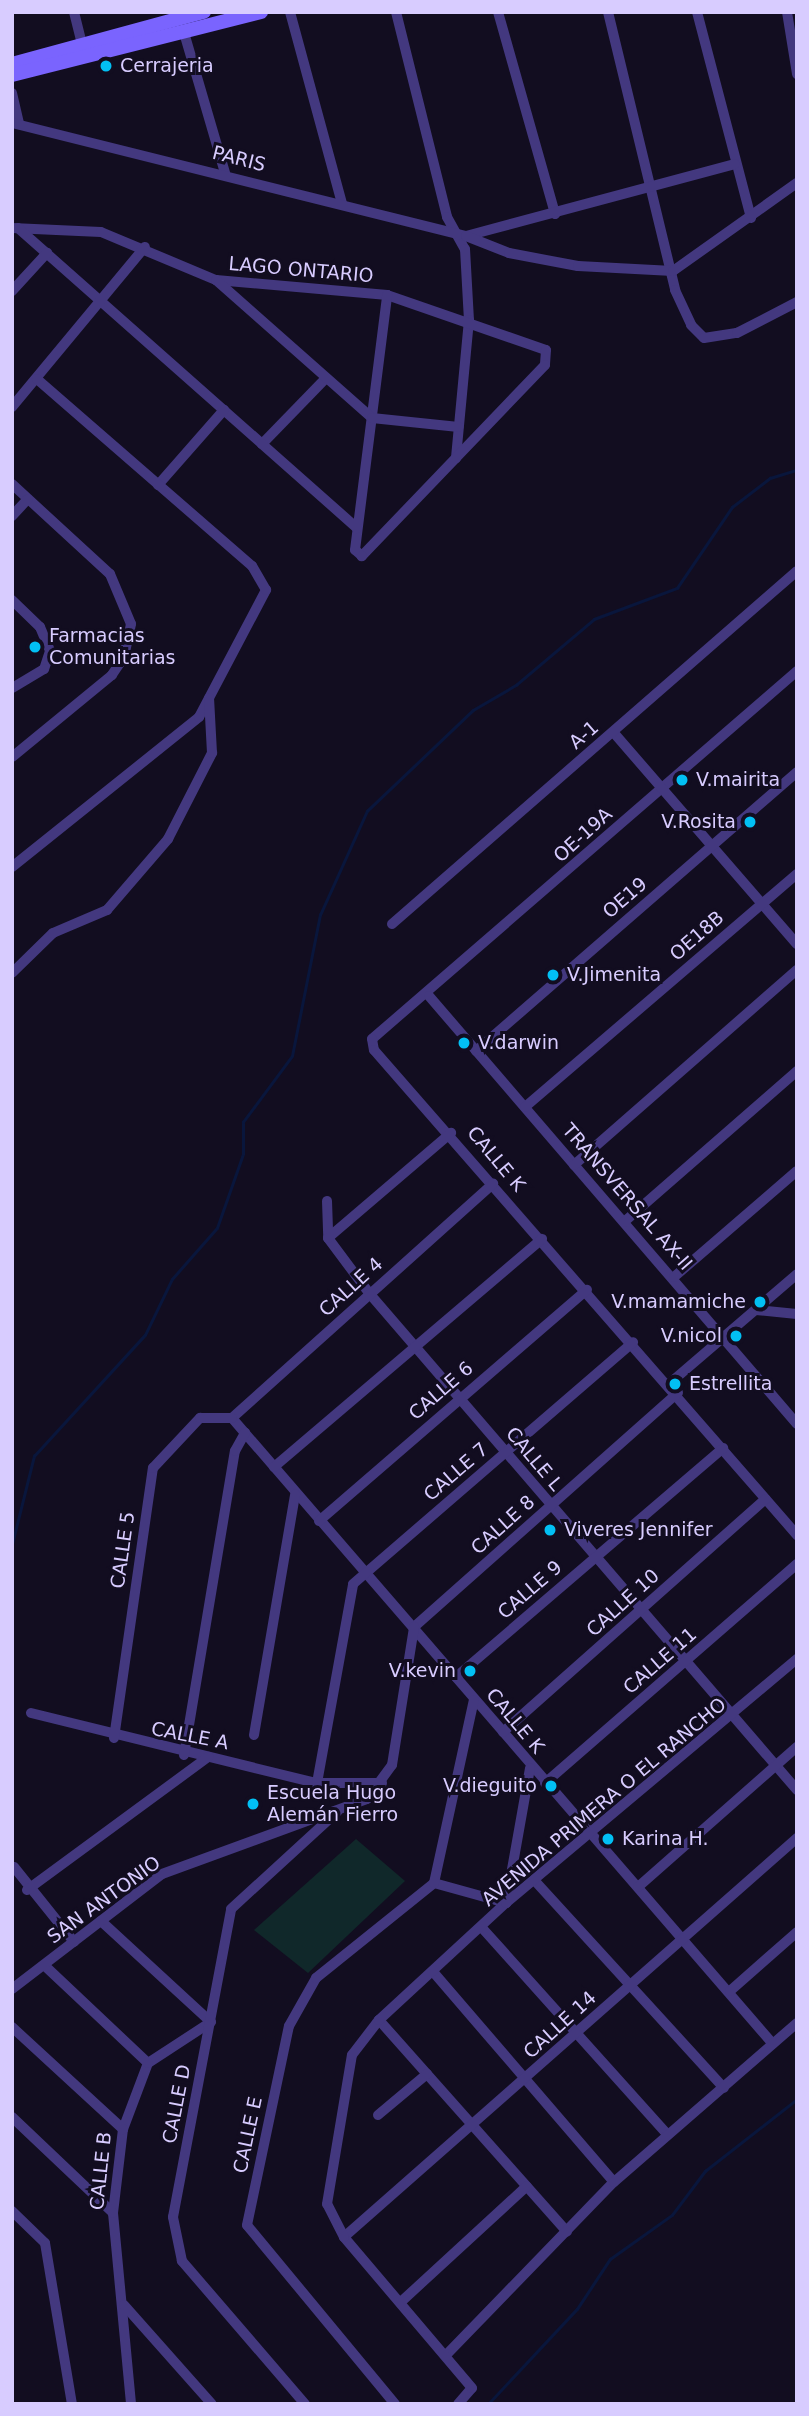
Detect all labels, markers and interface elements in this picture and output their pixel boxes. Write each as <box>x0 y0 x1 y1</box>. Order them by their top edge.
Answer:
place label: Cerrajeria <box>120 55 214 77</box>
marker: Cerrajeria <box>98 58 114 74</box>
street label: PARIS <box>210 141 268 177</box>
street label: LAGO ONTARIO <box>228 252 374 288</box>
place label: Farmacias Comunitarias <box>49 625 175 669</box>
marker: Farmacias Comunitarias <box>27 639 43 655</box>
street label: A-1 <box>565 716 603 754</box>
place label: V.mairita <box>696 769 780 791</box>
marker: V.mairita <box>674 772 690 788</box>
street label: OE-19A <box>549 803 617 867</box>
place label: V.Rosita <box>661 811 736 833</box>
marker: V.Rosita <box>742 814 758 830</box>
street label: OE19 <box>598 873 652 923</box>
street label: OE18B <box>665 906 729 966</box>
place label: V.Jimenita <box>567 964 661 986</box>
marker: V.Jimenita <box>545 967 561 983</box>
place label: V.darwin <box>478 1032 559 1054</box>
marker: V.darwin <box>456 1035 472 1051</box>
street label: TRANSVERSAL AX-II <box>557 1119 697 1275</box>
street label: CALLE K <box>462 1122 530 1196</box>
street label: CALLE 4 <box>315 1253 387 1321</box>
place label: V.mamamiche <box>611 1291 746 1313</box>
marker: V.mamamiche <box>752 1294 768 1310</box>
place label: V.nicol <box>661 1325 722 1347</box>
marker: V.nicol <box>728 1328 744 1344</box>
street label: CALLE 6 <box>404 1357 478 1425</box>
place label: Estrellita <box>689 1373 772 1395</box>
marker: Estrellita <box>667 1376 683 1392</box>
street label: CALLE L <box>501 1423 567 1495</box>
street label: CALLE 7 <box>419 1438 493 1506</box>
street label: CALLE 8 <box>467 1491 539 1559</box>
street label: CALLE 5 <box>106 1510 140 1590</box>
place label: Viveres Jennifer <box>564 1519 713 1541</box>
marker: Viveres Jennifer <box>542 1522 558 1538</box>
street label: CALLE 9 <box>493 1556 567 1624</box>
street label: CALLE 10 <box>582 1565 664 1641</box>
street label: CALLE 11 <box>619 1623 701 1699</box>
place label: V.kevin <box>389 1660 456 1682</box>
marker: V.kevin <box>462 1663 478 1679</box>
street label: CALLE K <box>481 1684 549 1758</box>
street label: AVENIDA PRIMERA O EL RANCHO <box>477 1693 731 1911</box>
street label: CALLE A <box>149 1717 231 1755</box>
place label: V.dieguito <box>443 1775 537 1797</box>
marker: V.dieguito <box>543 1778 559 1794</box>
place label: Escuela Hugo Alemán Fierro <box>267 1782 398 1826</box>
marker: Escuela Hugo Alemán Fierro <box>245 1796 261 1812</box>
place label: Karina H. <box>622 1828 709 1850</box>
marker: Karina H. <box>600 1831 616 1847</box>
street label: SAN ANTONIO <box>43 1851 165 1949</box>
street label: CALLE 14 <box>519 1987 601 2063</box>
street label: CALLE D <box>158 2063 196 2145</box>
street label: CALLE E <box>229 2095 267 2175</box>
street label: CALLE B <box>86 2131 116 2211</box>

